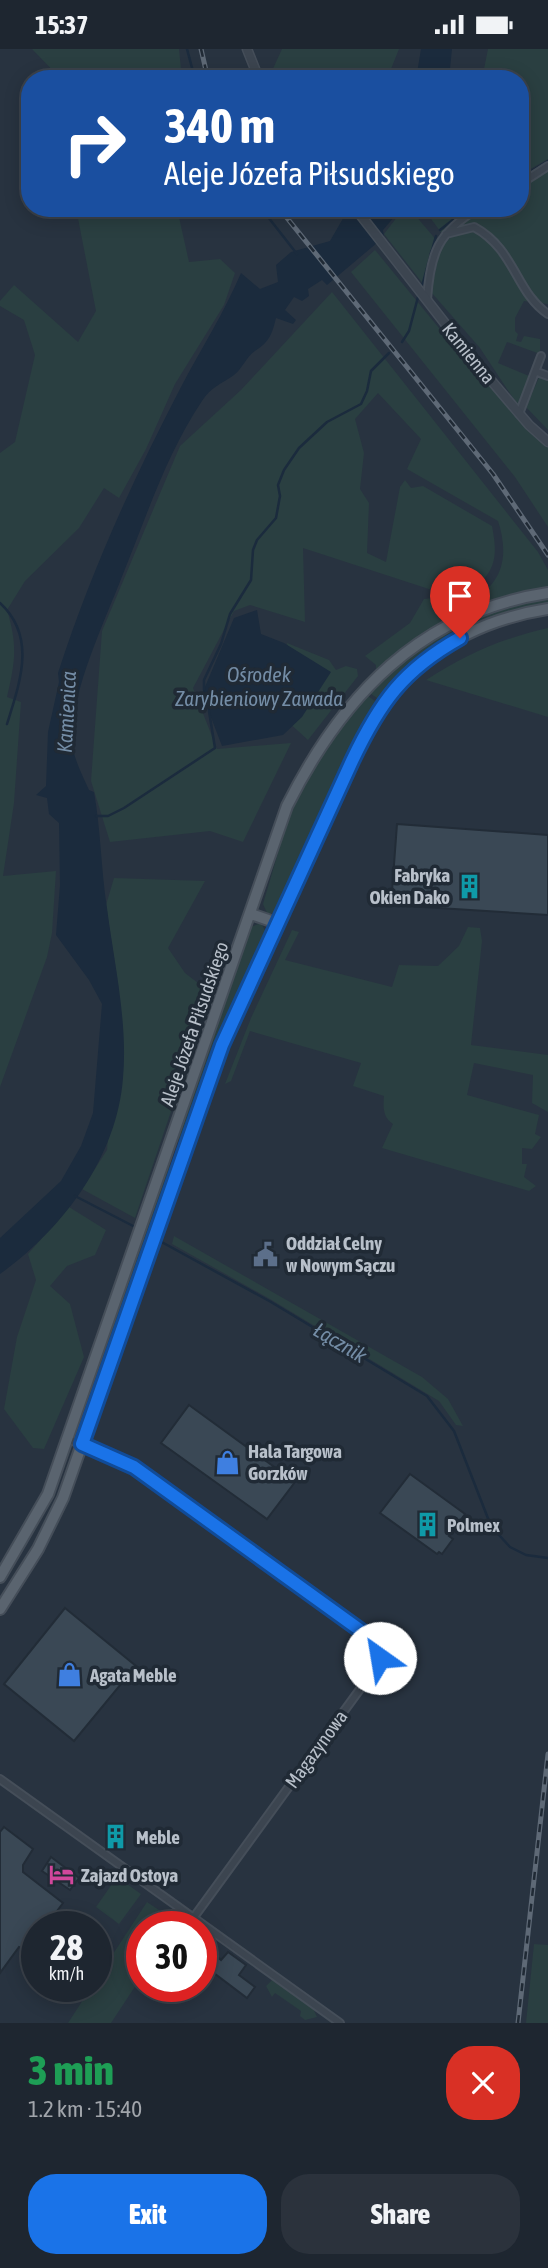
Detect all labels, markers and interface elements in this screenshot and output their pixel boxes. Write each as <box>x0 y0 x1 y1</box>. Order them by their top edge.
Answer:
text: 15:37 <box>35 10 89 40</box>
text: 340 m <box>164 97 275 153</box>
icon: right <box>49 98 140 189</box>
text: Aleje Józefa Piłsudskiego <box>164 155 455 192</box>
street label: Kamienna <box>438 318 500 388</box>
pin <box>430 566 490 638</box>
icon: arrive <box>441 577 479 615</box>
water label: Ośrodek Zarybieniowy Zawada <box>175 662 343 710</box>
water label: Kamienica <box>52 670 80 753</box>
place label: Fabryka Okien Dako <box>369 864 450 908</box>
building icon: Fabryka Okien Dako <box>456 872 484 900</box>
street label: Aleje Józefa Piłsudskiego <box>156 939 233 1109</box>
place label: Oddział Celny w Nowym Sączu <box>286 1232 395 1276</box>
public building icon: Oddział Celny w Nowym Sączu <box>252 1240 280 1268</box>
water label: Łącznik <box>310 1317 372 1368</box>
place label: Hala Targowa Gorzków <box>248 1440 342 1484</box>
shop icon: Hala Targowa Gorzków <box>214 1448 242 1476</box>
building icon: Polmex <box>413 1511 441 1539</box>
place label: Polmex <box>447 1514 500 1536</box>
position arrow <box>343 1621 417 1695</box>
shop icon: Agata Meble <box>56 1661 84 1689</box>
place label: Agata Meble <box>89 1664 177 1686</box>
street label: Magazynowa <box>280 1706 352 1792</box>
building icon: Meble <box>102 1823 130 1851</box>
place label: Meble <box>136 1826 180 1848</box>
hotel icon: Zajazd Ostoya <box>47 1861 75 1889</box>
place label: Zajazd Ostoya <box>81 1864 178 1886</box>
speed limit sign: 30 <box>126 1911 217 2002</box>
text: 28 <box>50 1927 83 1967</box>
text: km/h <box>49 1963 84 1984</box>
text: 3 min <box>28 2046 114 2094</box>
button: close <box>446 2046 520 2120</box>
text: 1.2 km · 15:40 <box>28 2096 142 2122</box>
button: Exit <box>28 2174 267 2254</box>
button: Share <box>281 2174 520 2254</box>

